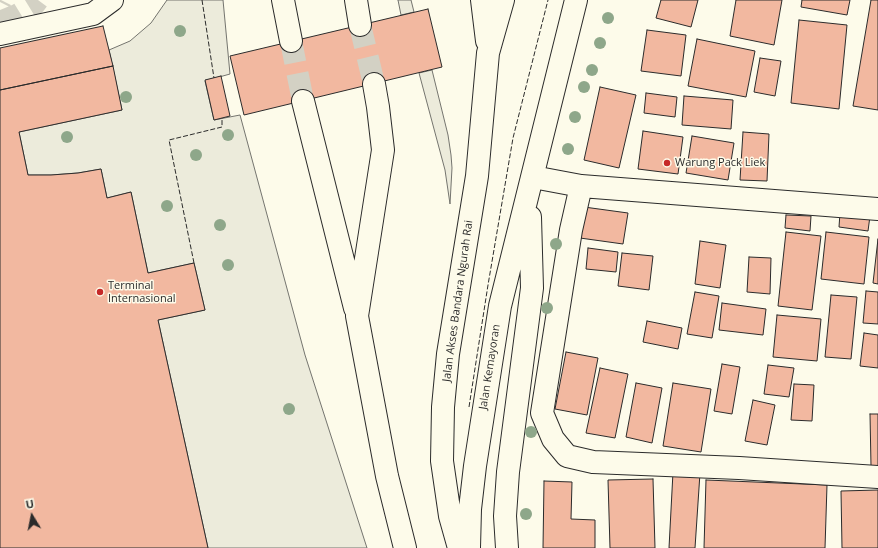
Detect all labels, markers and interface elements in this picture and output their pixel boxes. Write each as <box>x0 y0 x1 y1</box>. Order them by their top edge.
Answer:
place label: Warung Pack Liek <box>675 156 765 170</box>
marker: Warung Pack Liek <box>662 158 672 168</box>
street label: Jalan Akses Bandara Ngurah Rai <box>440 219 476 383</box>
place label: Terminal Internasional <box>108 279 176 305</box>
marker: Terminal Internasional <box>95 287 105 297</box>
street label: Jalan Kemayoran <box>477 323 503 411</box>
north arrow <box>12 496 52 536</box>
text: U <box>24 496 35 512</box>

